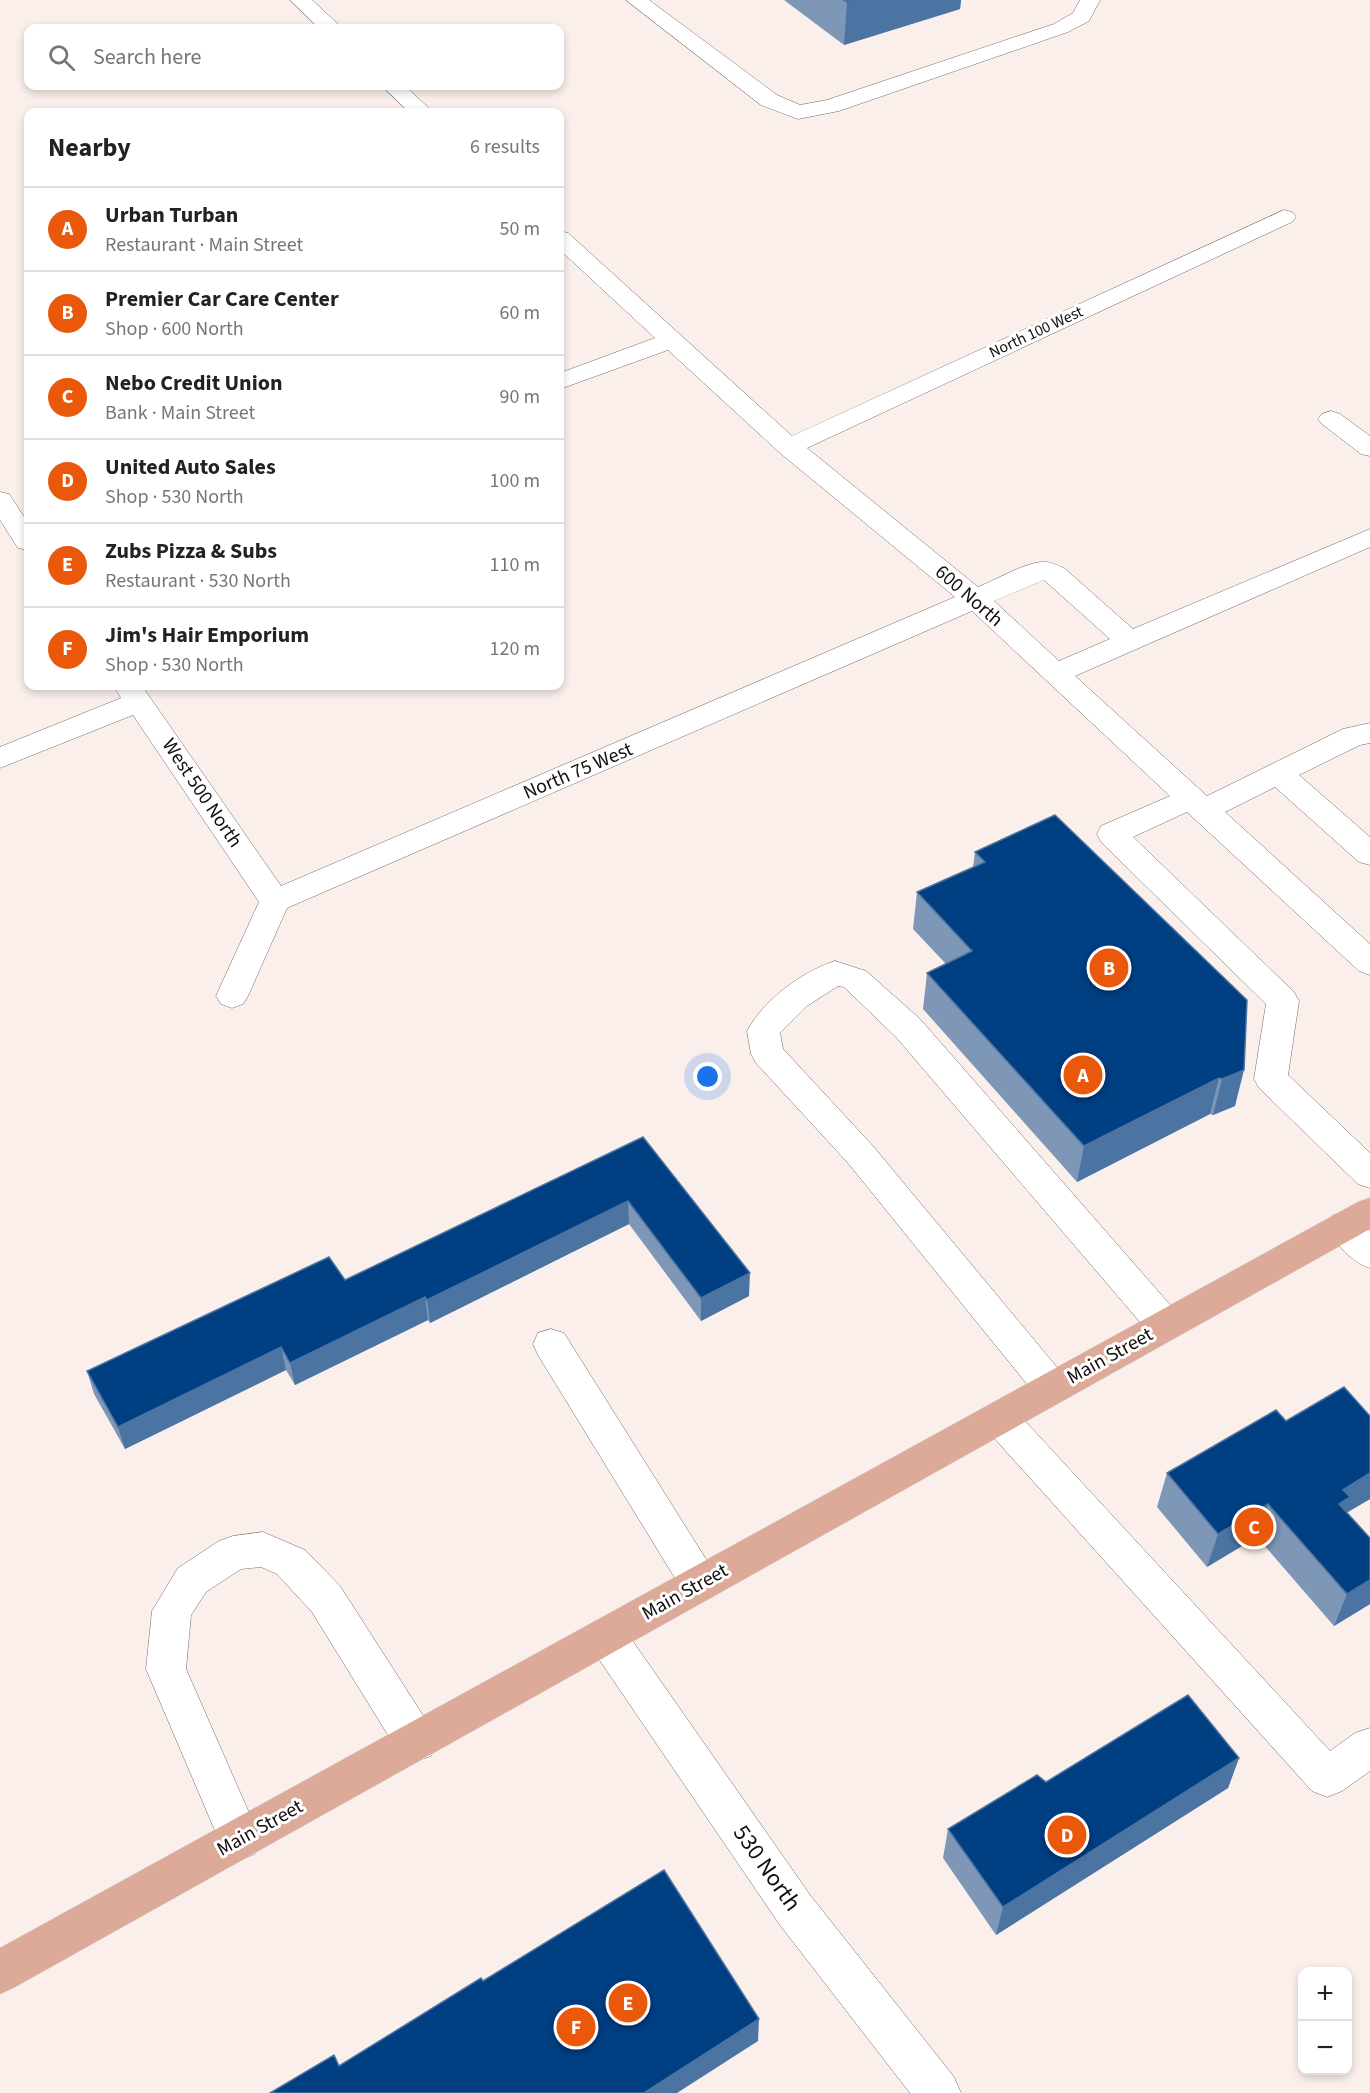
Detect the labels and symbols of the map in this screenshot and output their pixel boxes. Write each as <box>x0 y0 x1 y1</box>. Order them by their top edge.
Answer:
street label: North 100 West <box>985 300 1087 363</box>
street label: 600 North <box>929 558 1009 634</box>
street label: West 500 North <box>155 733 249 853</box>
street label: North 75 West <box>519 735 637 807</box>
pin: B <box>1090 946 1128 990</box>
pin: A <box>1064 1052 1102 1098</box>
your location <box>693 1062 722 1091</box>
street label: Main Street <box>1062 1321 1158 1391</box>
pin: C <box>1234 1504 1274 1550</box>
street label: Main Street <box>637 1557 733 1627</box>
street label: Main Street <box>212 1793 308 1863</box>
pin: D <box>1048 1812 1086 1858</box>
street label: 530 North <box>724 1818 810 1918</box>
pin: E <box>608 1980 648 2026</box>
pin: F <box>556 2004 596 2050</box>

